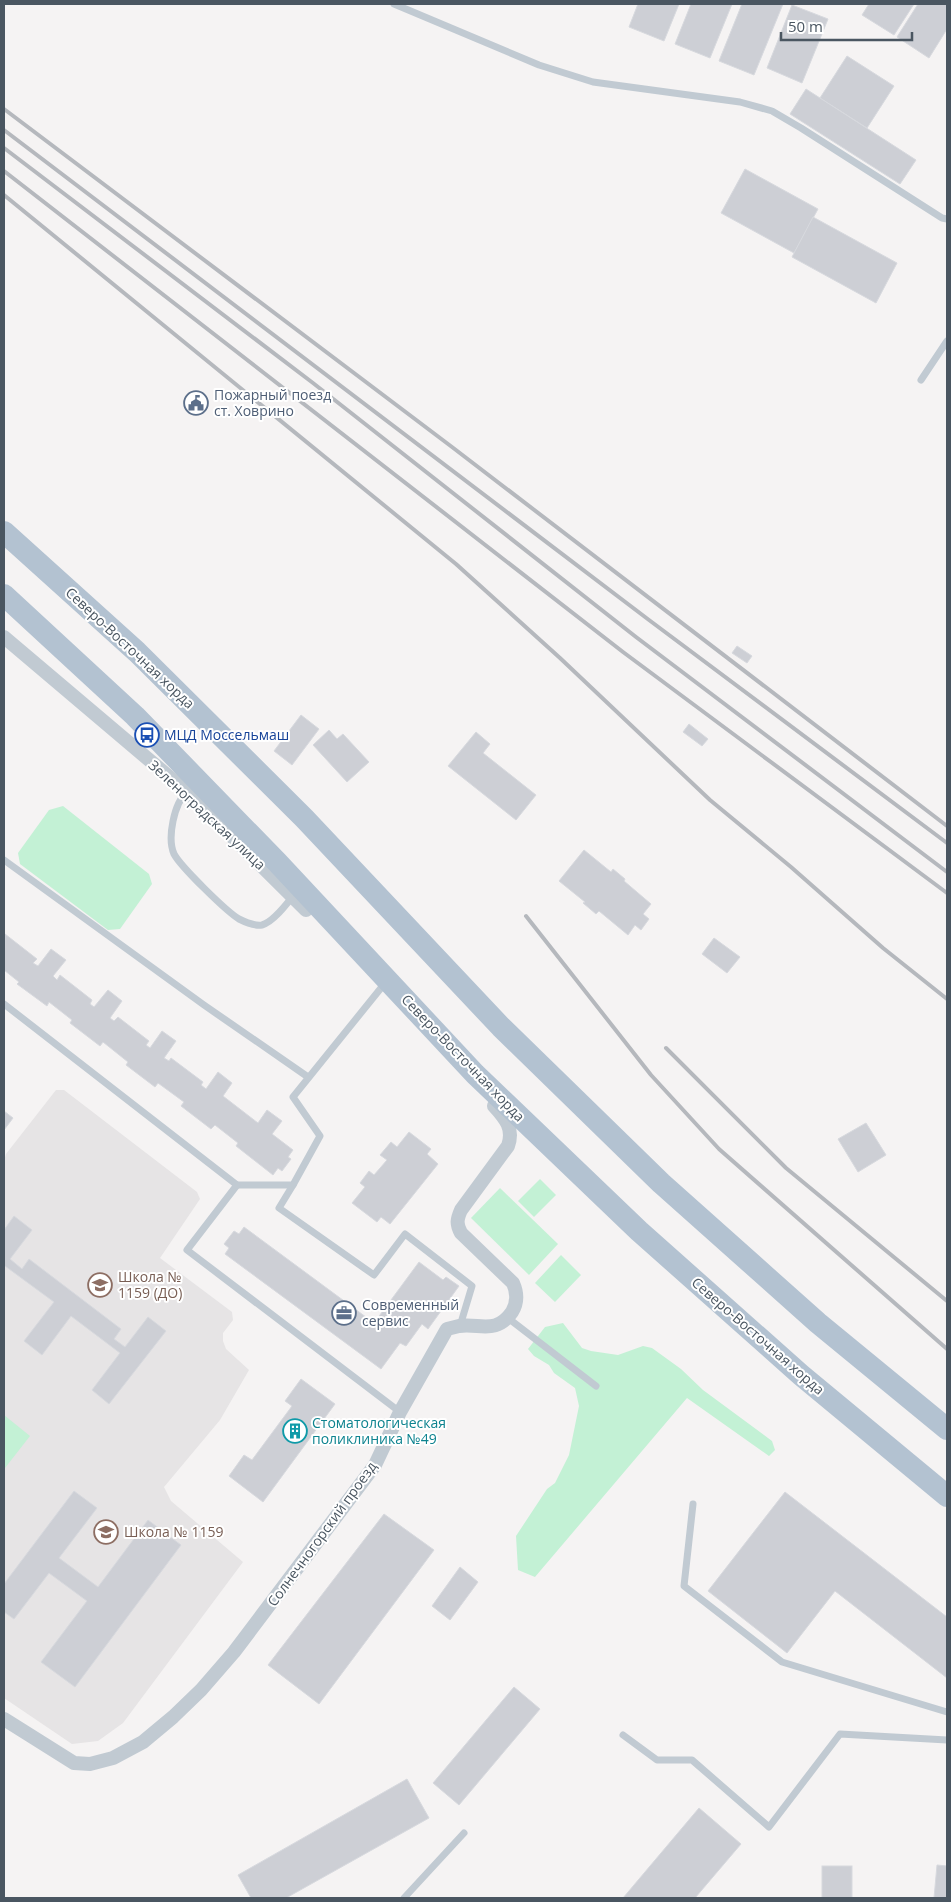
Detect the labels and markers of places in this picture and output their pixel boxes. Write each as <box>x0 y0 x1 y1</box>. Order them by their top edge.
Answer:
place label: Пожарный поезд ст. Ховрино <box>214 385 331 420</box>
public building icon: Пожарный поезд ст. Ховрино <box>183 390 209 416</box>
bus stop icon: МЦД Моссельмаш <box>134 722 160 748</box>
place label: МЦД Моссельмаш <box>164 725 289 744</box>
place label: Школа № 1159 (ДО) <box>118 1267 182 1302</box>
school or university icon: Школа № 1159 (ДО) <box>87 1272 113 1298</box>
place label: Современный сервис <box>362 1295 459 1330</box>
office icon: Современный сервис <box>331 1300 357 1326</box>
place label: Стоматологическая поликлиника №49 <box>312 1413 446 1448</box>
building icon: Стоматологическая поликлиника №49 <box>282 1418 308 1444</box>
school or university icon: Школа № 1159 <box>93 1519 119 1545</box>
place label: Школа № 1159 <box>124 1522 223 1541</box>

